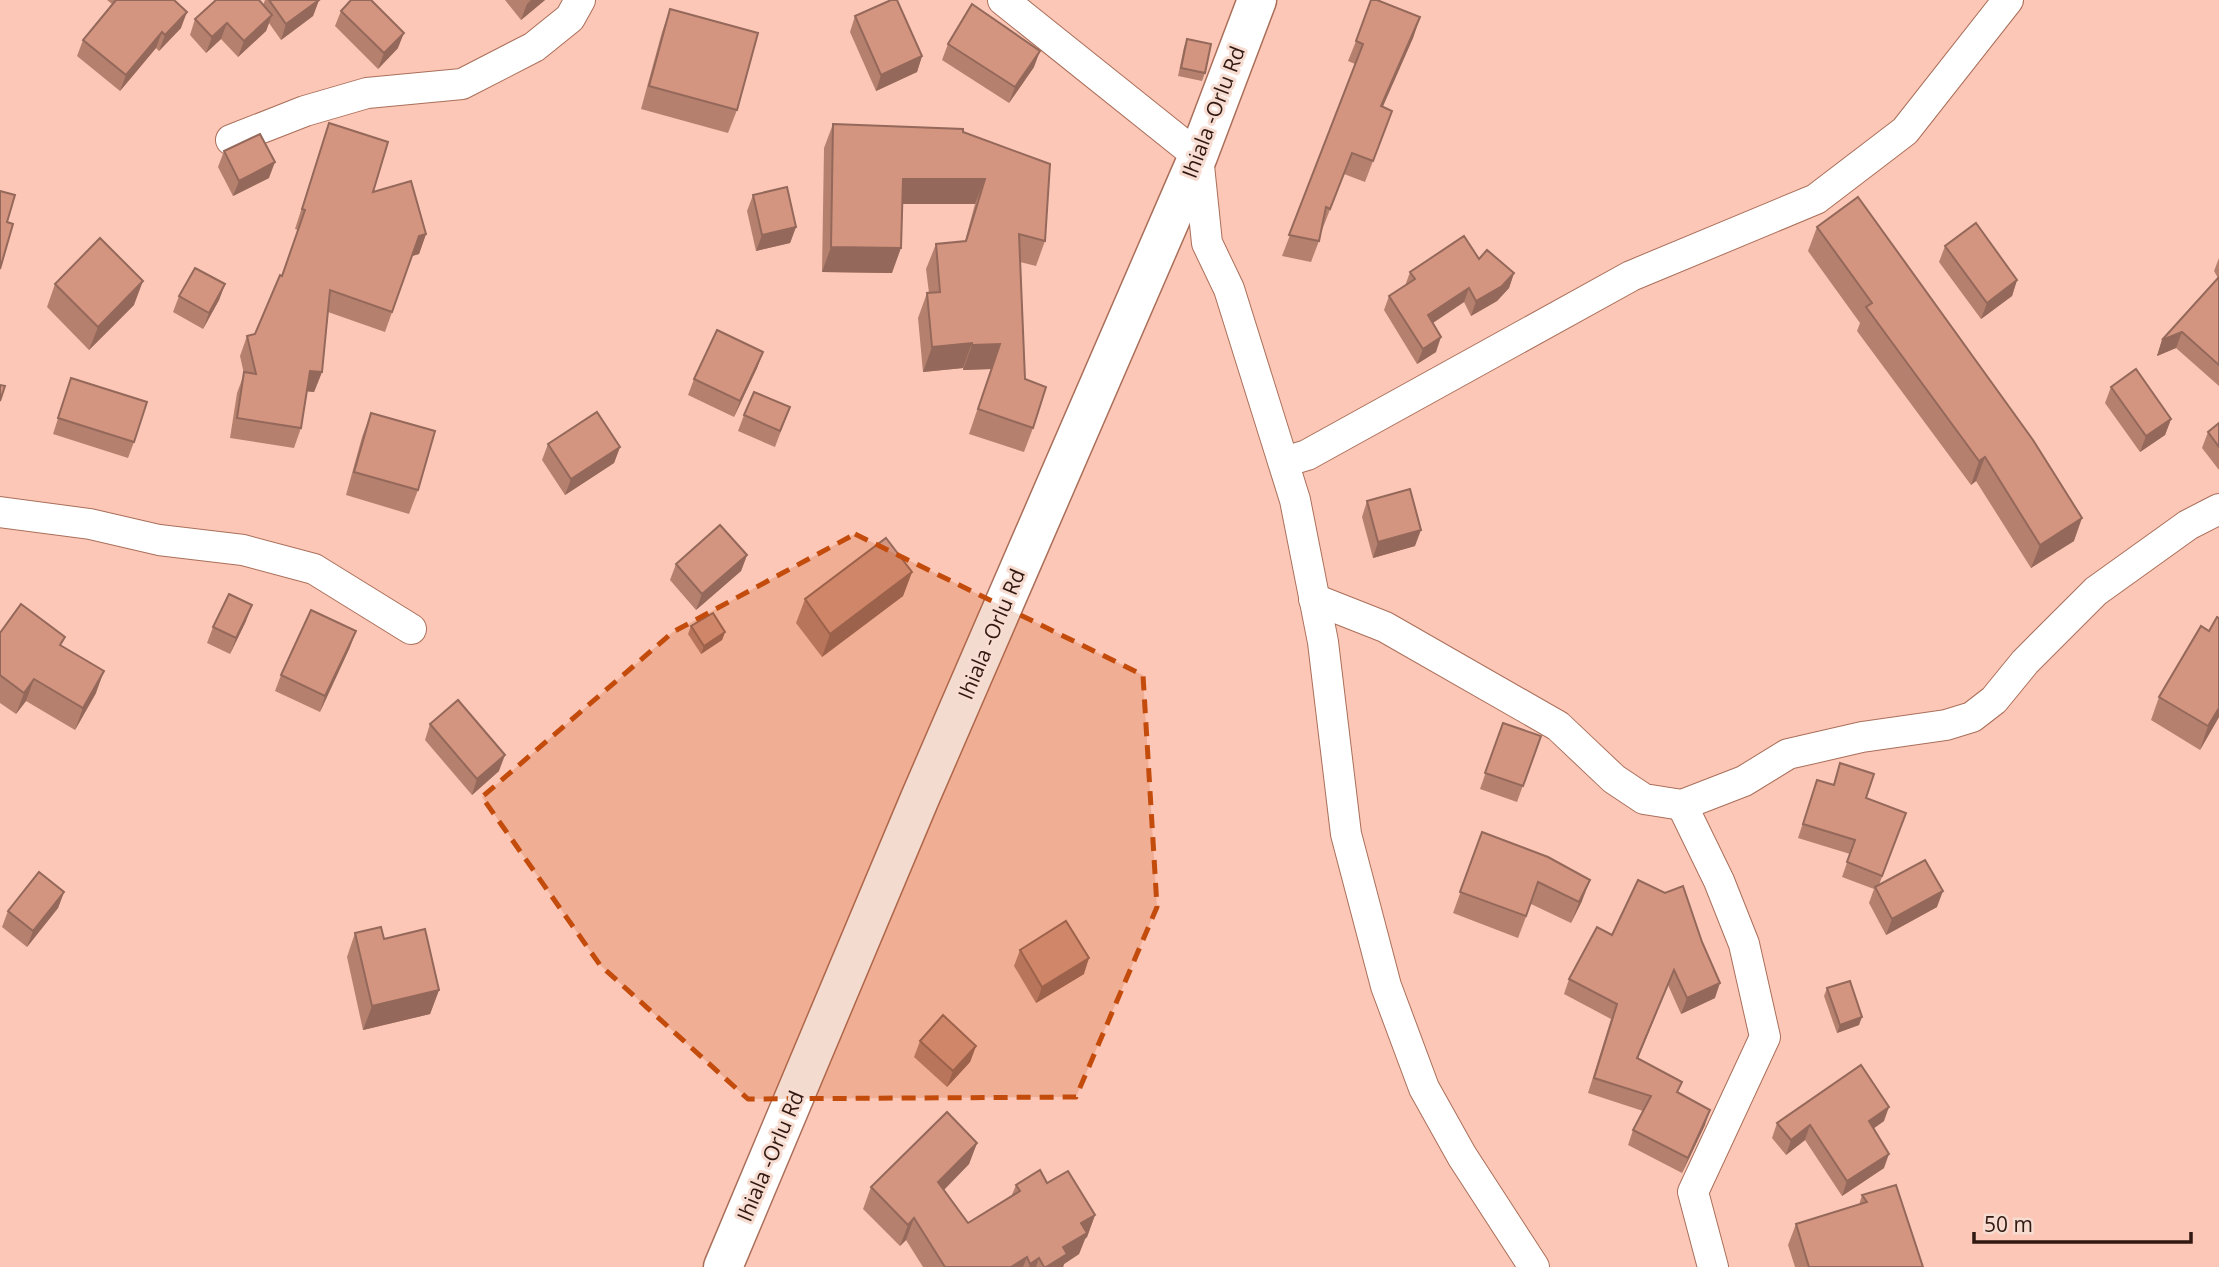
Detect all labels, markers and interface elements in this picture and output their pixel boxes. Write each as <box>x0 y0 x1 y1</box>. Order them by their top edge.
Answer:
street label: Ihiala -Orlu Rd <box>1175 42 1251 182</box>
street label: Ihiala -Orlu Rd <box>951 564 1031 704</box>
street label: Ihiala -Orlu Rd <box>730 1086 810 1226</box>
scale bar <box>1974 1200 2191 1244</box>
text: 50 m <box>1984 1210 2033 1238</box>

